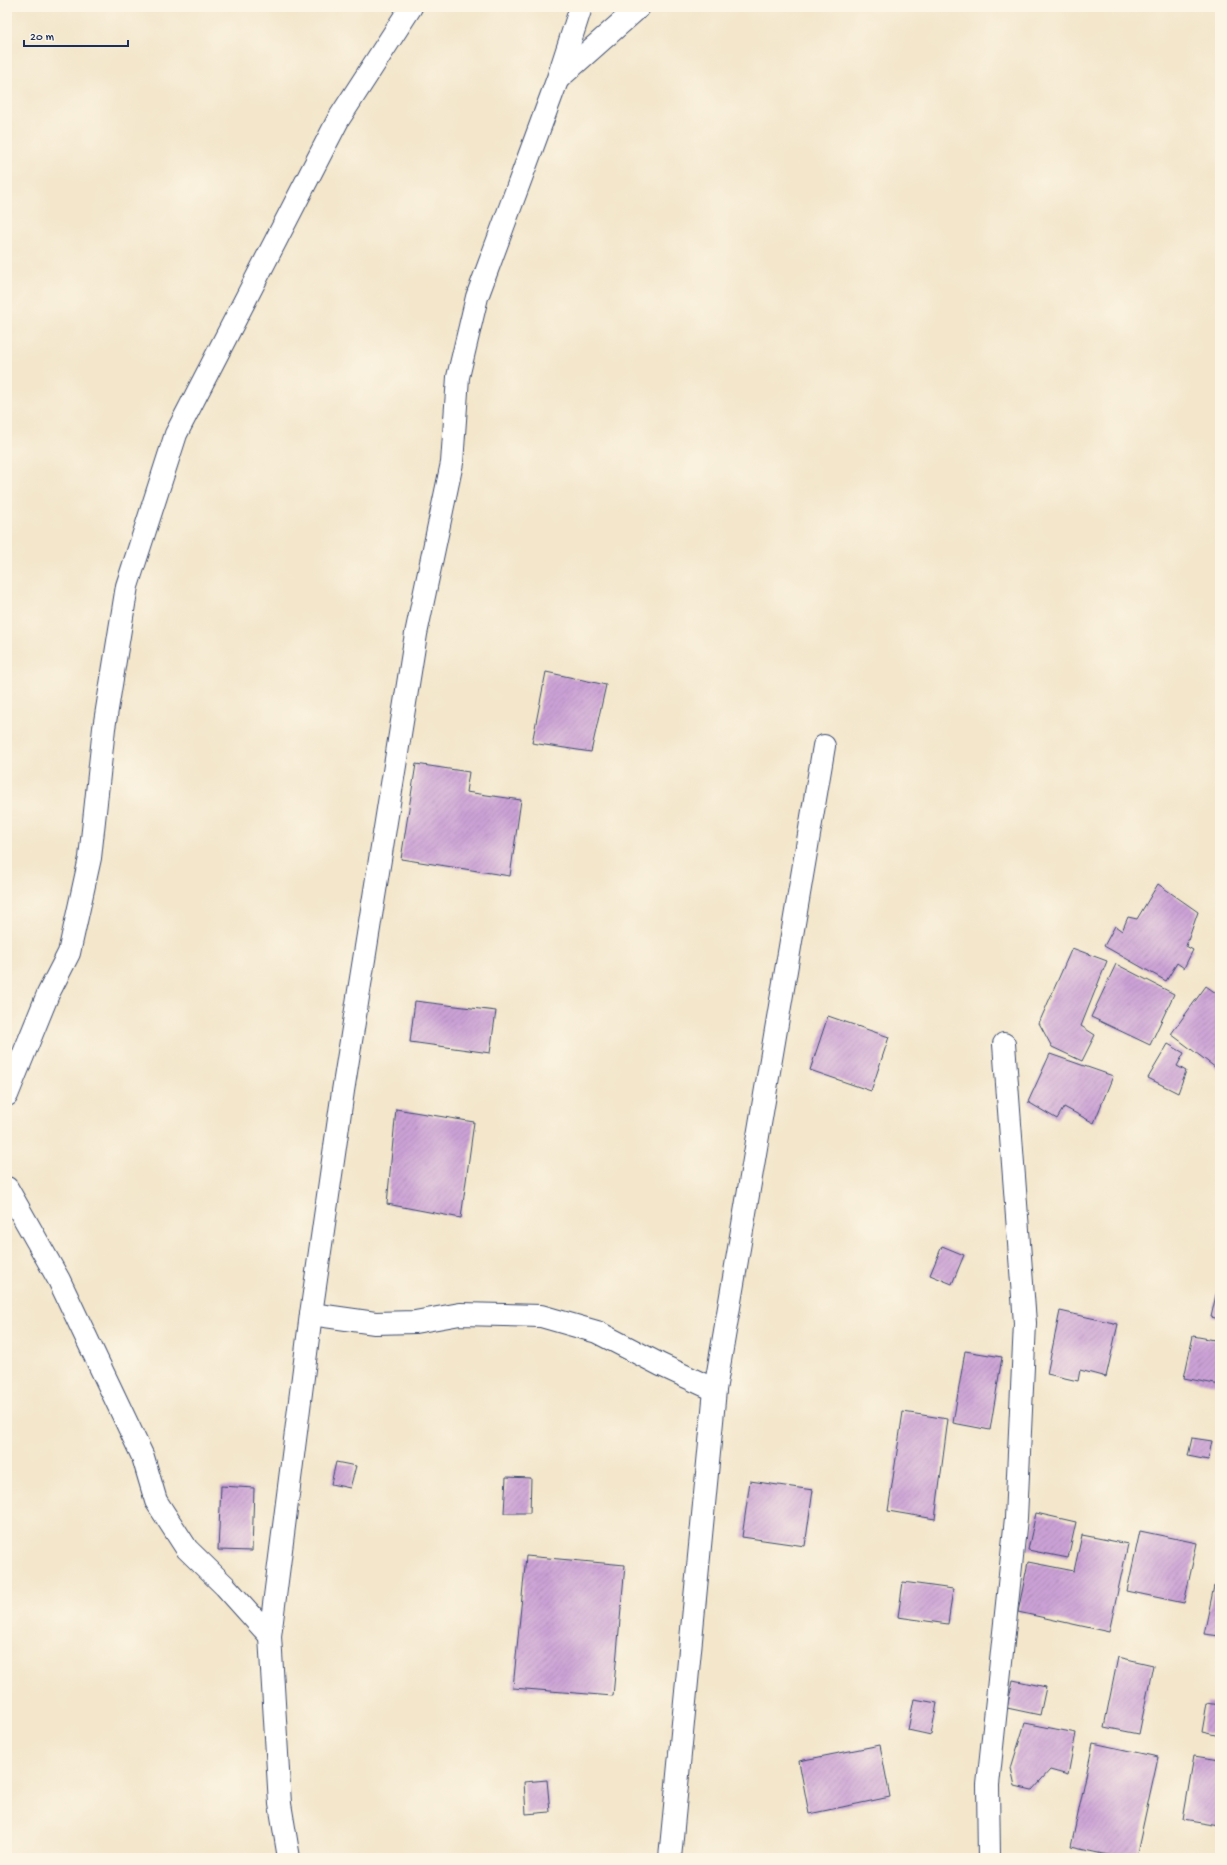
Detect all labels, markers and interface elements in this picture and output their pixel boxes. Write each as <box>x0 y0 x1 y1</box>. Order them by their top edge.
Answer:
scale bar <box>24 22 128 48</box>
text: 20 m <box>30 31 55 45</box>

